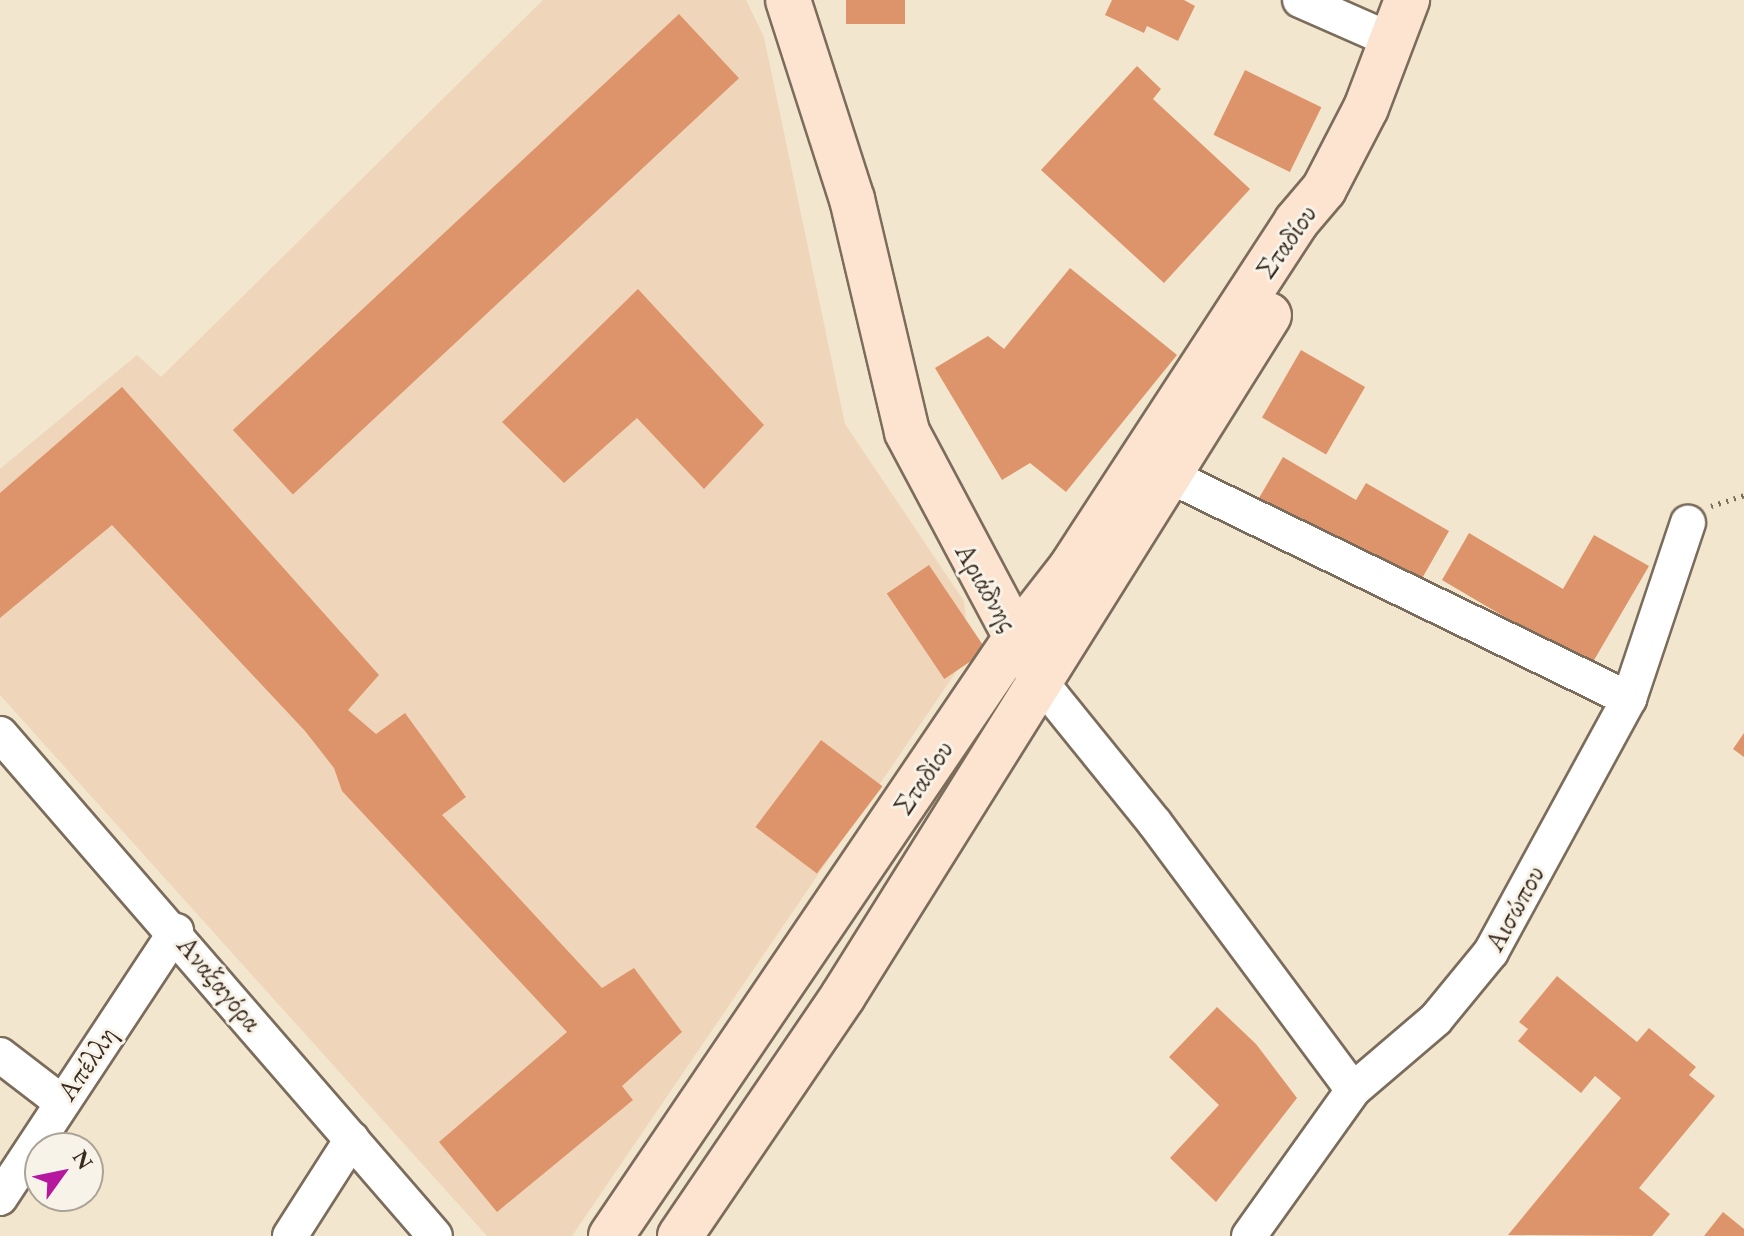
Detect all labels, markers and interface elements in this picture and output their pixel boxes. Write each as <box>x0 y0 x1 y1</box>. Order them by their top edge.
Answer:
street label: Σταδίου <box>1249 197 1323 285</box>
street label: Αριάδνης <box>948 537 1026 637</box>
street label: Σταδίου <box>886 733 960 821</box>
street label: Αισώπου <box>1477 859 1551 957</box>
street label: Αναξαγόρα <box>170 928 270 1038</box>
street label: Απέλλη <box>49 1019 123 1107</box>
north arrow <box>24 1132 104 1212</box>
text: N <box>66 1144 100 1175</box>

